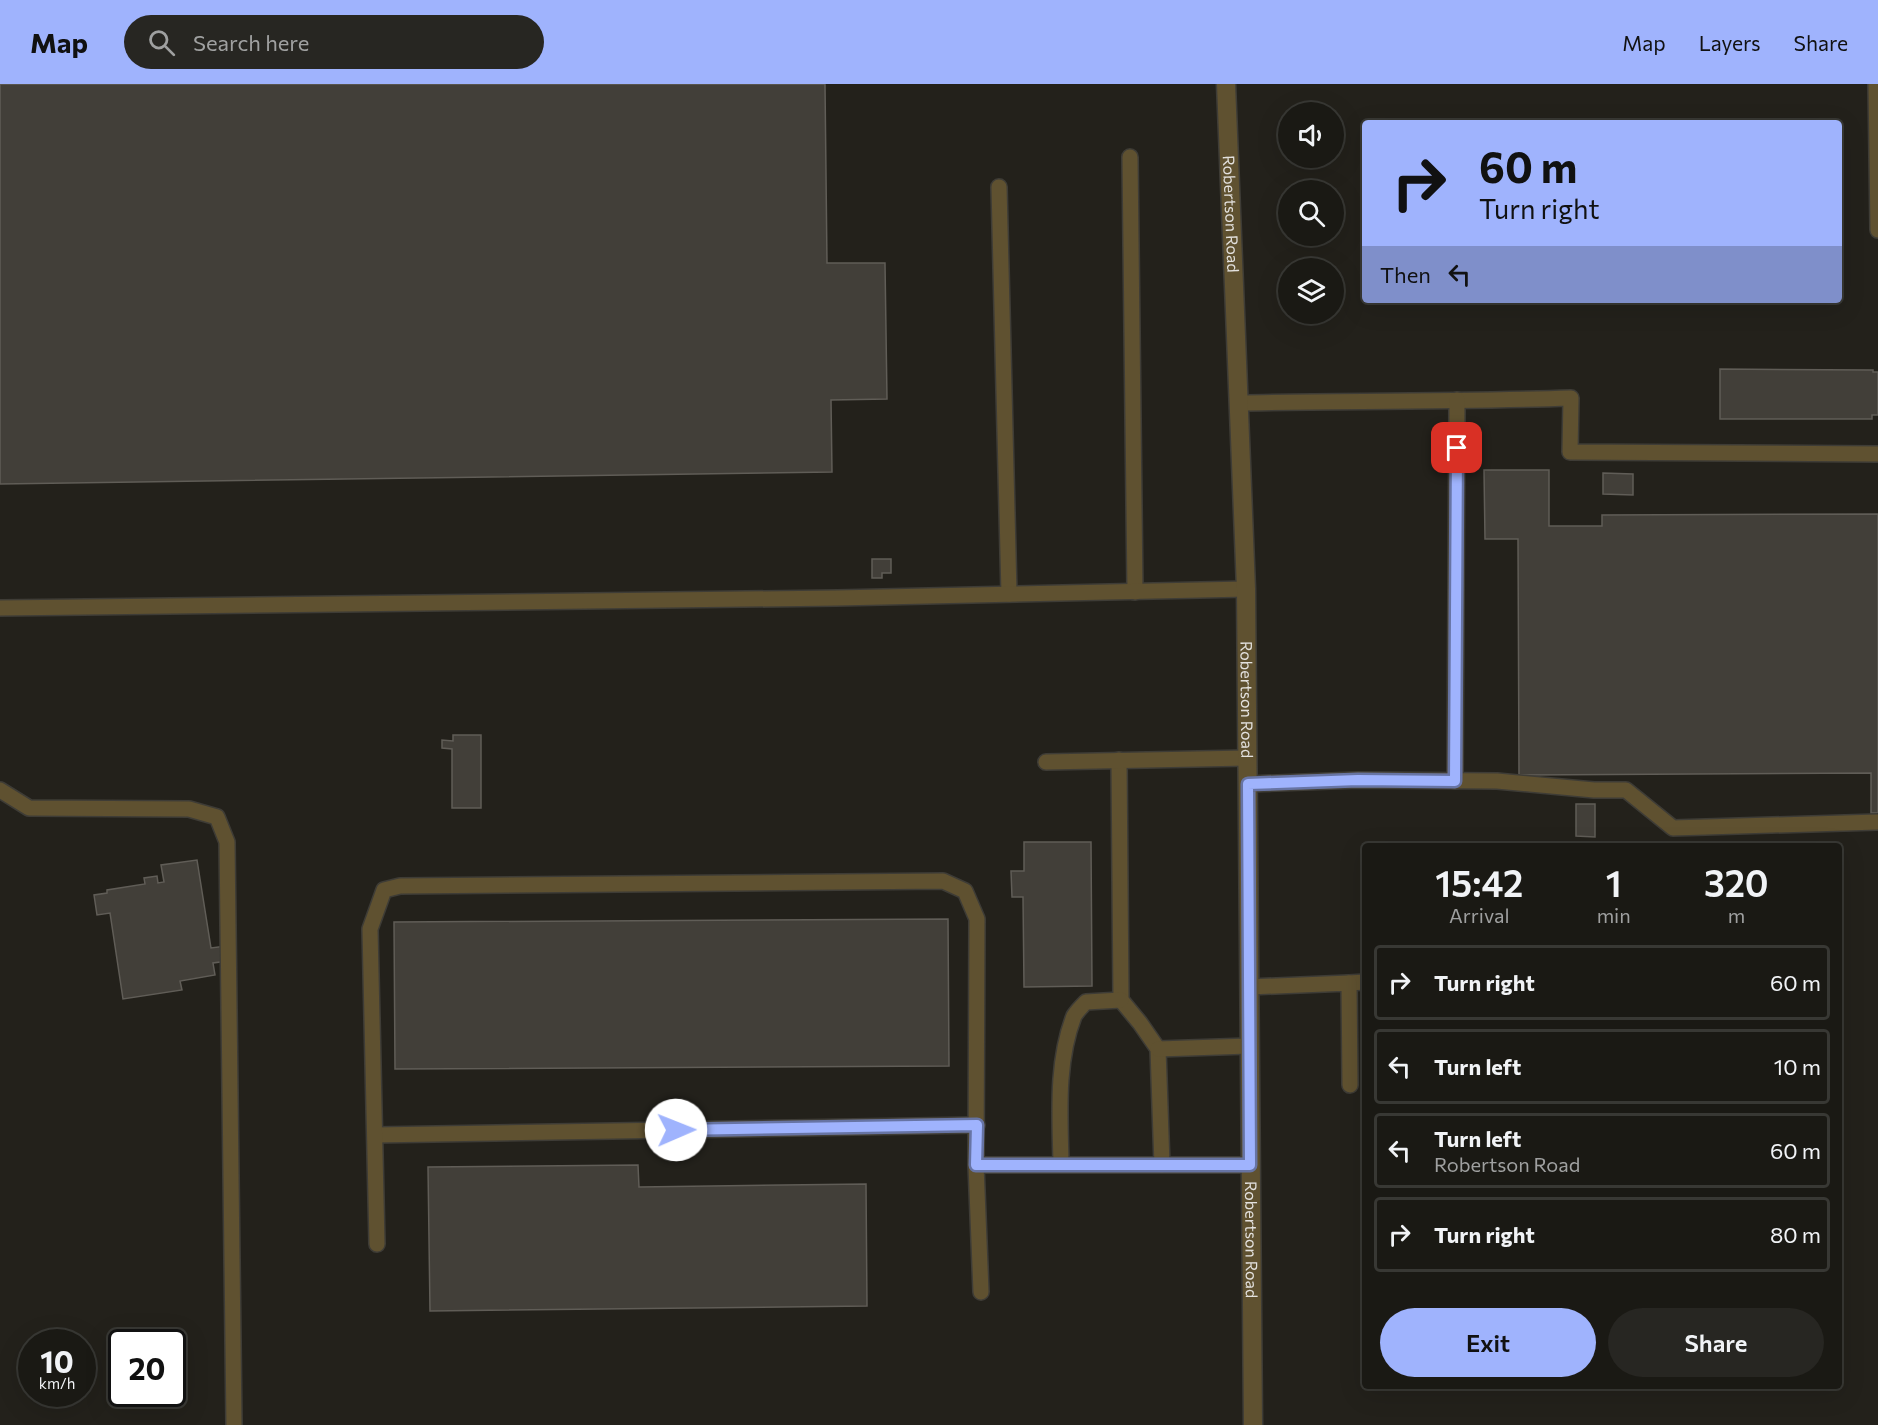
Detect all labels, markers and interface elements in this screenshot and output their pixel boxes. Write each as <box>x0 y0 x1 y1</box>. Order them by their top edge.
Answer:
search box <box>124 15 544 69</box>
text: Map <box>30 25 88 59</box>
icon: search <box>145 26 178 59</box>
text: Search here <box>193 29 309 56</box>
text: Map <box>1622 30 1666 55</box>
text: Layers <box>1699 30 1761 55</box>
text: Share <box>1794 30 1848 55</box>
map controls <box>1278 102 1344 324</box>
button: sound <box>1278 102 1344 168</box>
text: 60 m <box>1479 140 1578 192</box>
icon: right <box>1380 144 1458 222</box>
street label: Robertson Road <box>1220 155 1243 273</box>
button: search <box>1278 180 1344 246</box>
text: Turn right <box>1479 192 1599 225</box>
button: layers <box>1278 258 1344 324</box>
icon: left <box>1443 258 1476 291</box>
text: Then <box>1380 261 1431 288</box>
pin <box>1431 422 1482 473</box>
icon: arrive <box>1440 431 1473 464</box>
street label: Robertson Road <box>1237 641 1257 758</box>
text: 15:42 <box>1435 860 1523 904</box>
text: 1 <box>1606 860 1622 904</box>
text: 320 <box>1704 860 1769 904</box>
text: Arrival <box>1449 903 1510 927</box>
text: min <box>1597 903 1631 927</box>
text: m <box>1728 903 1745 927</box>
icon: right <box>1383 966 1416 999</box>
text: Turn right <box>1434 969 1535 996</box>
text: 60 m <box>1770 969 1821 996</box>
icon: left <box>1383 1050 1416 1083</box>
text: Turn left <box>1434 1053 1521 1080</box>
text: 10 m <box>1774 1053 1821 1080</box>
position arrow <box>644 1098 708 1162</box>
text: Turn left <box>1434 1125 1521 1152</box>
icon: left <box>1383 1134 1416 1167</box>
text: 60 m <box>1770 1137 1821 1164</box>
text: Robertson Road <box>1434 1152 1580 1176</box>
street label: Robertson Road <box>1242 1181 1262 1298</box>
icon: right <box>1383 1218 1416 1251</box>
text: Turn right <box>1434 1221 1535 1248</box>
text: 80 m <box>1770 1221 1821 1248</box>
button: Exit <box>1380 1308 1596 1377</box>
button: Share <box>1608 1308 1824 1377</box>
speed limit sign: 20 <box>108 1329 186 1407</box>
text: 10 <box>40 1342 74 1379</box>
text: km/h <box>39 1374 75 1392</box>

